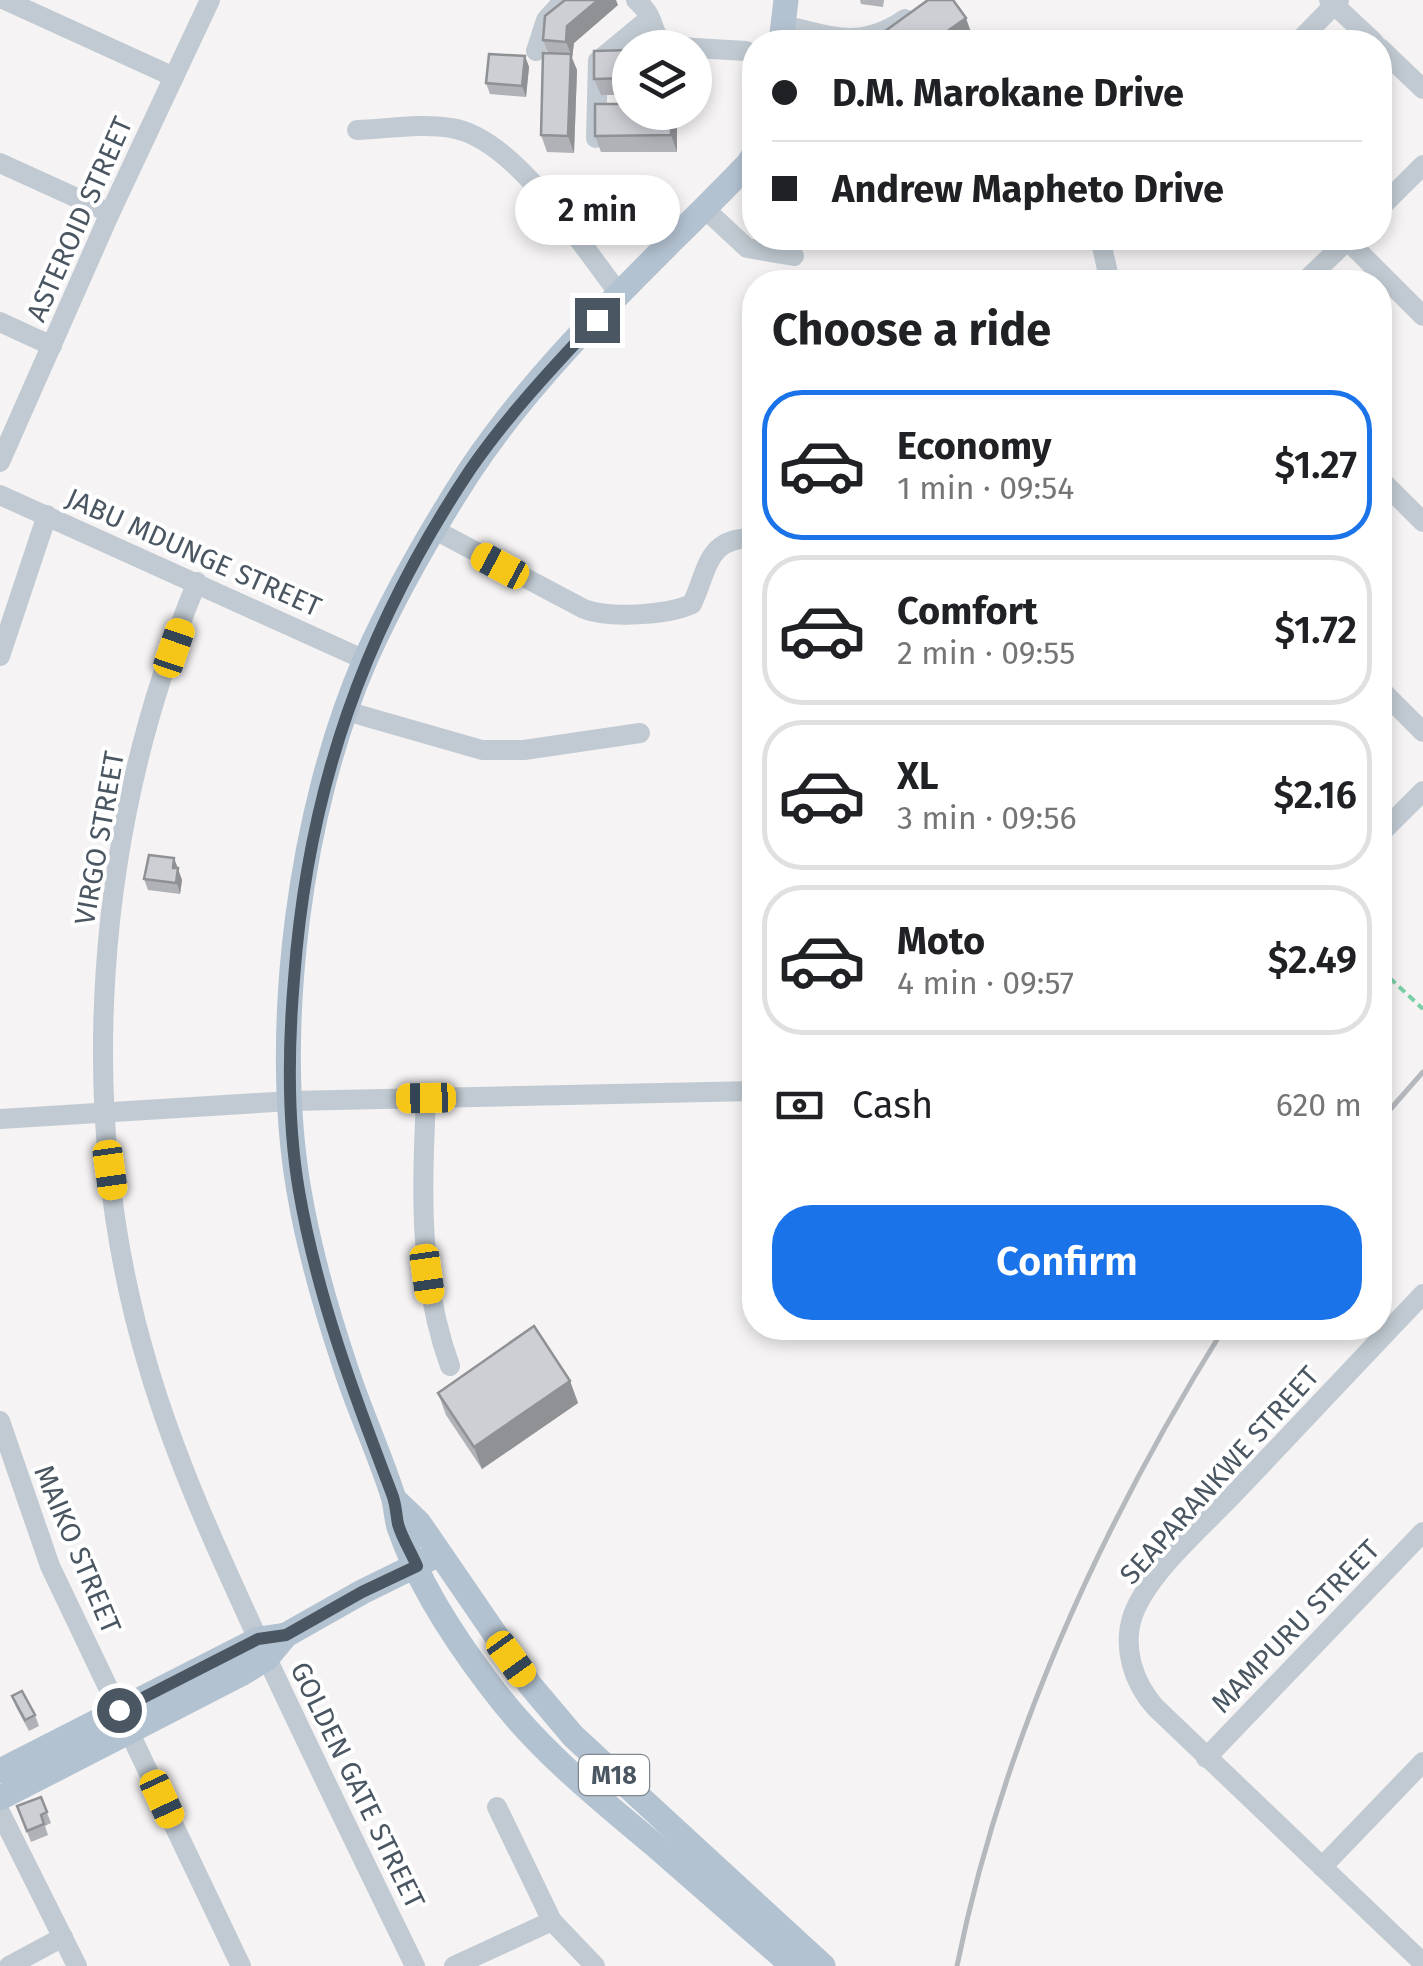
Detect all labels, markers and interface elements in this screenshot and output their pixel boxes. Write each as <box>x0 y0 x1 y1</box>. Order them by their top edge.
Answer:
map controls <box>612 30 712 130</box>
button: layers <box>612 30 712 130</box>
text: D.M. Marokane Drive <box>832 70 1184 116</box>
street label: ASTEROID STREET <box>20 111 140 327</box>
text: Andrew Mapheto Drive <box>832 166 1224 212</box>
callout: 2 min <box>514 175 680 245</box>
text: 2 min <box>558 191 637 229</box>
route end <box>575 298 620 343</box>
text: Choose a ride <box>772 303 1051 357</box>
icon: car <box>777 420 867 510</box>
text: Economy <box>897 423 1052 469</box>
text: $1.27 <box>1275 442 1357 488</box>
text: 1 min · 09:54 <box>897 469 1074 507</box>
street label: JABU MDUNGE STREET <box>61 481 327 624</box>
car <box>466 539 534 593</box>
icon: car <box>777 585 867 675</box>
text: Comfort <box>897 588 1038 634</box>
text: $1.72 <box>1275 607 1357 653</box>
car <box>150 615 198 681</box>
text: 2 min · 09:55 <box>897 634 1075 672</box>
street label: VIRGO STREET <box>68 748 131 927</box>
icon: car <box>777 750 867 840</box>
text: XL <box>897 753 939 799</box>
text: $2.16 <box>1273 772 1357 818</box>
text: 3 min · 09:56 <box>897 799 1077 837</box>
icon: car <box>777 915 867 1005</box>
text: Moto <box>897 918 985 964</box>
text: $2.49 <box>1268 937 1357 983</box>
text: 4 min · 09:57 <box>897 964 1074 1002</box>
icon: cash <box>772 1078 827 1133</box>
car <box>396 1082 456 1114</box>
text: Cash <box>852 1082 933 1128</box>
text: 620 m <box>1276 1086 1362 1124</box>
car <box>91 1138 129 1202</box>
button: Confirm <box>772 1205 1362 1320</box>
car <box>408 1242 446 1306</box>
street label: SEAPARANKWE STREET <box>1113 1359 1326 1591</box>
street label: MAIKO STREET <box>27 1460 128 1639</box>
street label: MAMPURU STREET <box>1204 1533 1387 1720</box>
car <box>481 1626 541 1692</box>
street label: GOLDEN GATE STREET <box>283 1657 432 1914</box>
route start <box>97 1688 142 1733</box>
road number: M18 <box>579 1755 649 1795</box>
car <box>136 1765 188 1833</box>

